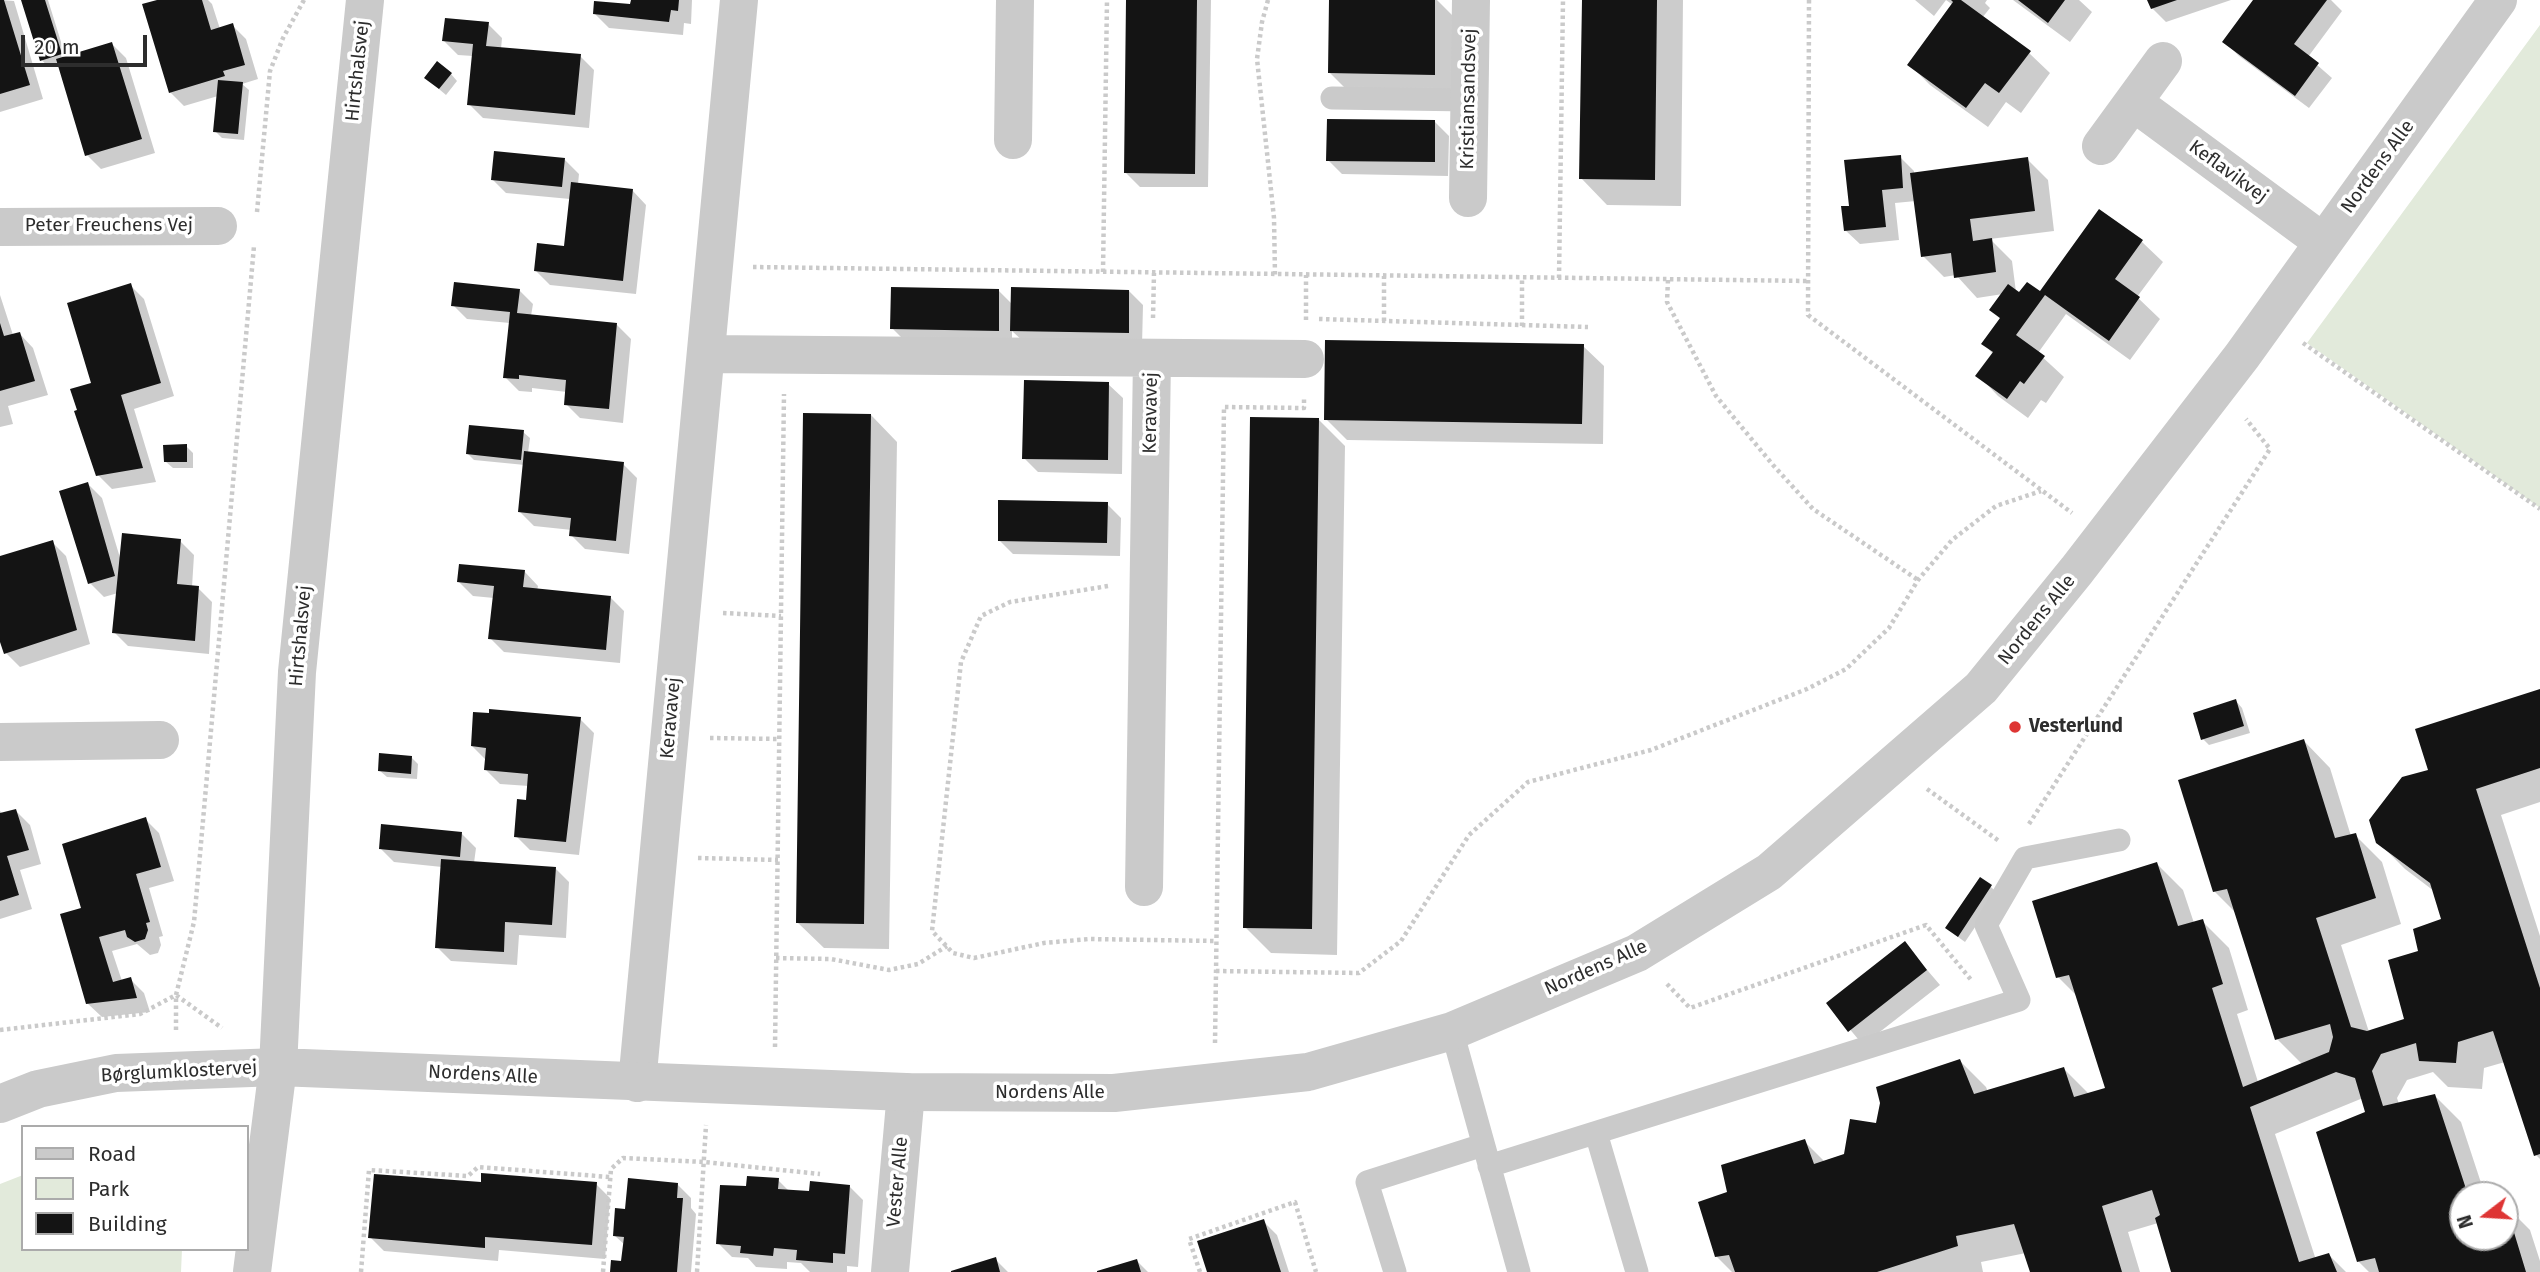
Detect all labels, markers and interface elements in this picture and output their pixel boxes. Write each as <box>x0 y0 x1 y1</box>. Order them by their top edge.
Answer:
street label: Hirtshalsvej <box>341 19 375 123</box>
scale bar <box>24 21 150 65</box>
street label: Kristiansandsvej <box>1456 28 1482 170</box>
text: 20 m <box>34 34 80 60</box>
street label: Nordens Alle <box>2336 116 2420 218</box>
street label: Keflavikvej <box>2184 136 2272 208</box>
street label: Peter Freuchens Vej <box>25 215 193 237</box>
street label: Keravavej <box>1139 372 1163 454</box>
street label: Nordens Alle <box>1994 570 2080 670</box>
street label: Hirtshalsvej <box>285 584 317 688</box>
street label: Keravavej <box>656 676 686 760</box>
place label: Vesterlund <box>2029 716 2123 738</box>
marker: Vesterlund <box>2007 719 2023 735</box>
street label: Nordens Alle <box>1541 935 1651 1001</box>
street label: Børglumklostervej <box>100 1057 258 1087</box>
street label: Nordens Alle <box>428 1061 538 1089</box>
street label: Nordens Alle <box>995 1082 1105 1104</box>
legend <box>21 1125 248 1251</box>
street label: Vester Alle <box>883 1136 913 1228</box>
text: Road <box>88 1141 136 1167</box>
text: Park <box>88 1176 129 1202</box>
north arrow <box>2449 1181 2519 1251</box>
text: Building <box>88 1211 167 1237</box>
text: N <box>2453 1212 2478 1231</box>

